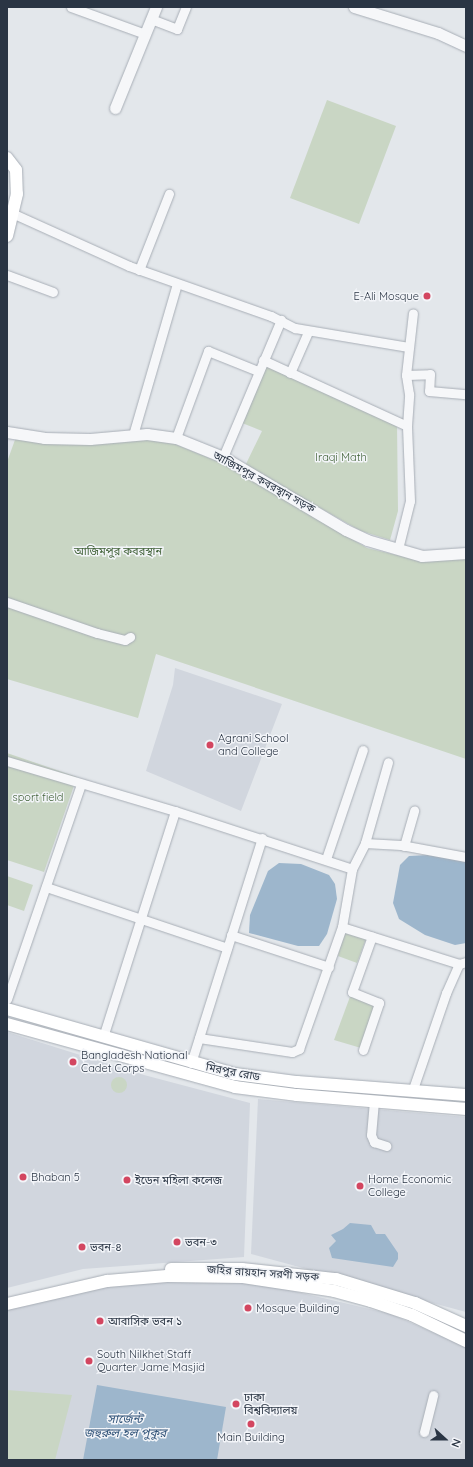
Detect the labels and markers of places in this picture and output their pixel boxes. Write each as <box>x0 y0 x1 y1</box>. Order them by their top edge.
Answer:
place label: E-Ali Mosque <box>353 289 419 303</box>
marker: E-Ali Mosque <box>422 291 432 301</box>
place label: Agrani School and College <box>218 732 288 758</box>
marker: Agrani School and College <box>205 740 215 750</box>
place label: Bangladesh National Cadet Corps <box>81 1049 187 1075</box>
marker: Bangladesh National Cadet Corps <box>68 1057 78 1067</box>
place label: Bhaban 5 <box>31 1170 80 1184</box>
marker: Bhaban 5 <box>18 1172 28 1182</box>
place label: ইডেন মহিলা কলেজ <box>135 1173 222 1187</box>
place label: Home Economic College <box>368 1173 451 1199</box>
marker: ইডেন মহিলা কলেজ <box>122 1175 132 1185</box>
marker: Home Economic College <box>355 1181 365 1191</box>
place label: ভবন-৩ <box>185 1235 217 1249</box>
marker: ভবন-৩ <box>172 1237 182 1247</box>
place label: ভবন-৪ <box>90 1240 122 1254</box>
marker: ভবন-৪ <box>77 1242 87 1252</box>
place label: Mosque Building <box>256 1301 339 1315</box>
marker: Mosque Building <box>243 1303 253 1313</box>
place label: আবাসিক ভবন ১ <box>108 1314 182 1328</box>
marker: আবাসিক ভবন ১ <box>95 1316 105 1326</box>
place label: South Nilkhet Staff Quarter Jame Masjid <box>97 1348 205 1374</box>
marker: South Nilkhet Staff Quarter Jame Masjid <box>84 1356 94 1366</box>
place label: ঢাকা বিশ্ববিদ্যালয় <box>244 1391 297 1417</box>
marker: ঢাকা বিশ্ববিদ্যালয় <box>231 1399 241 1409</box>
marker: Main Building <box>246 1419 256 1429</box>
place label: Main Building <box>217 1430 285 1444</box>

